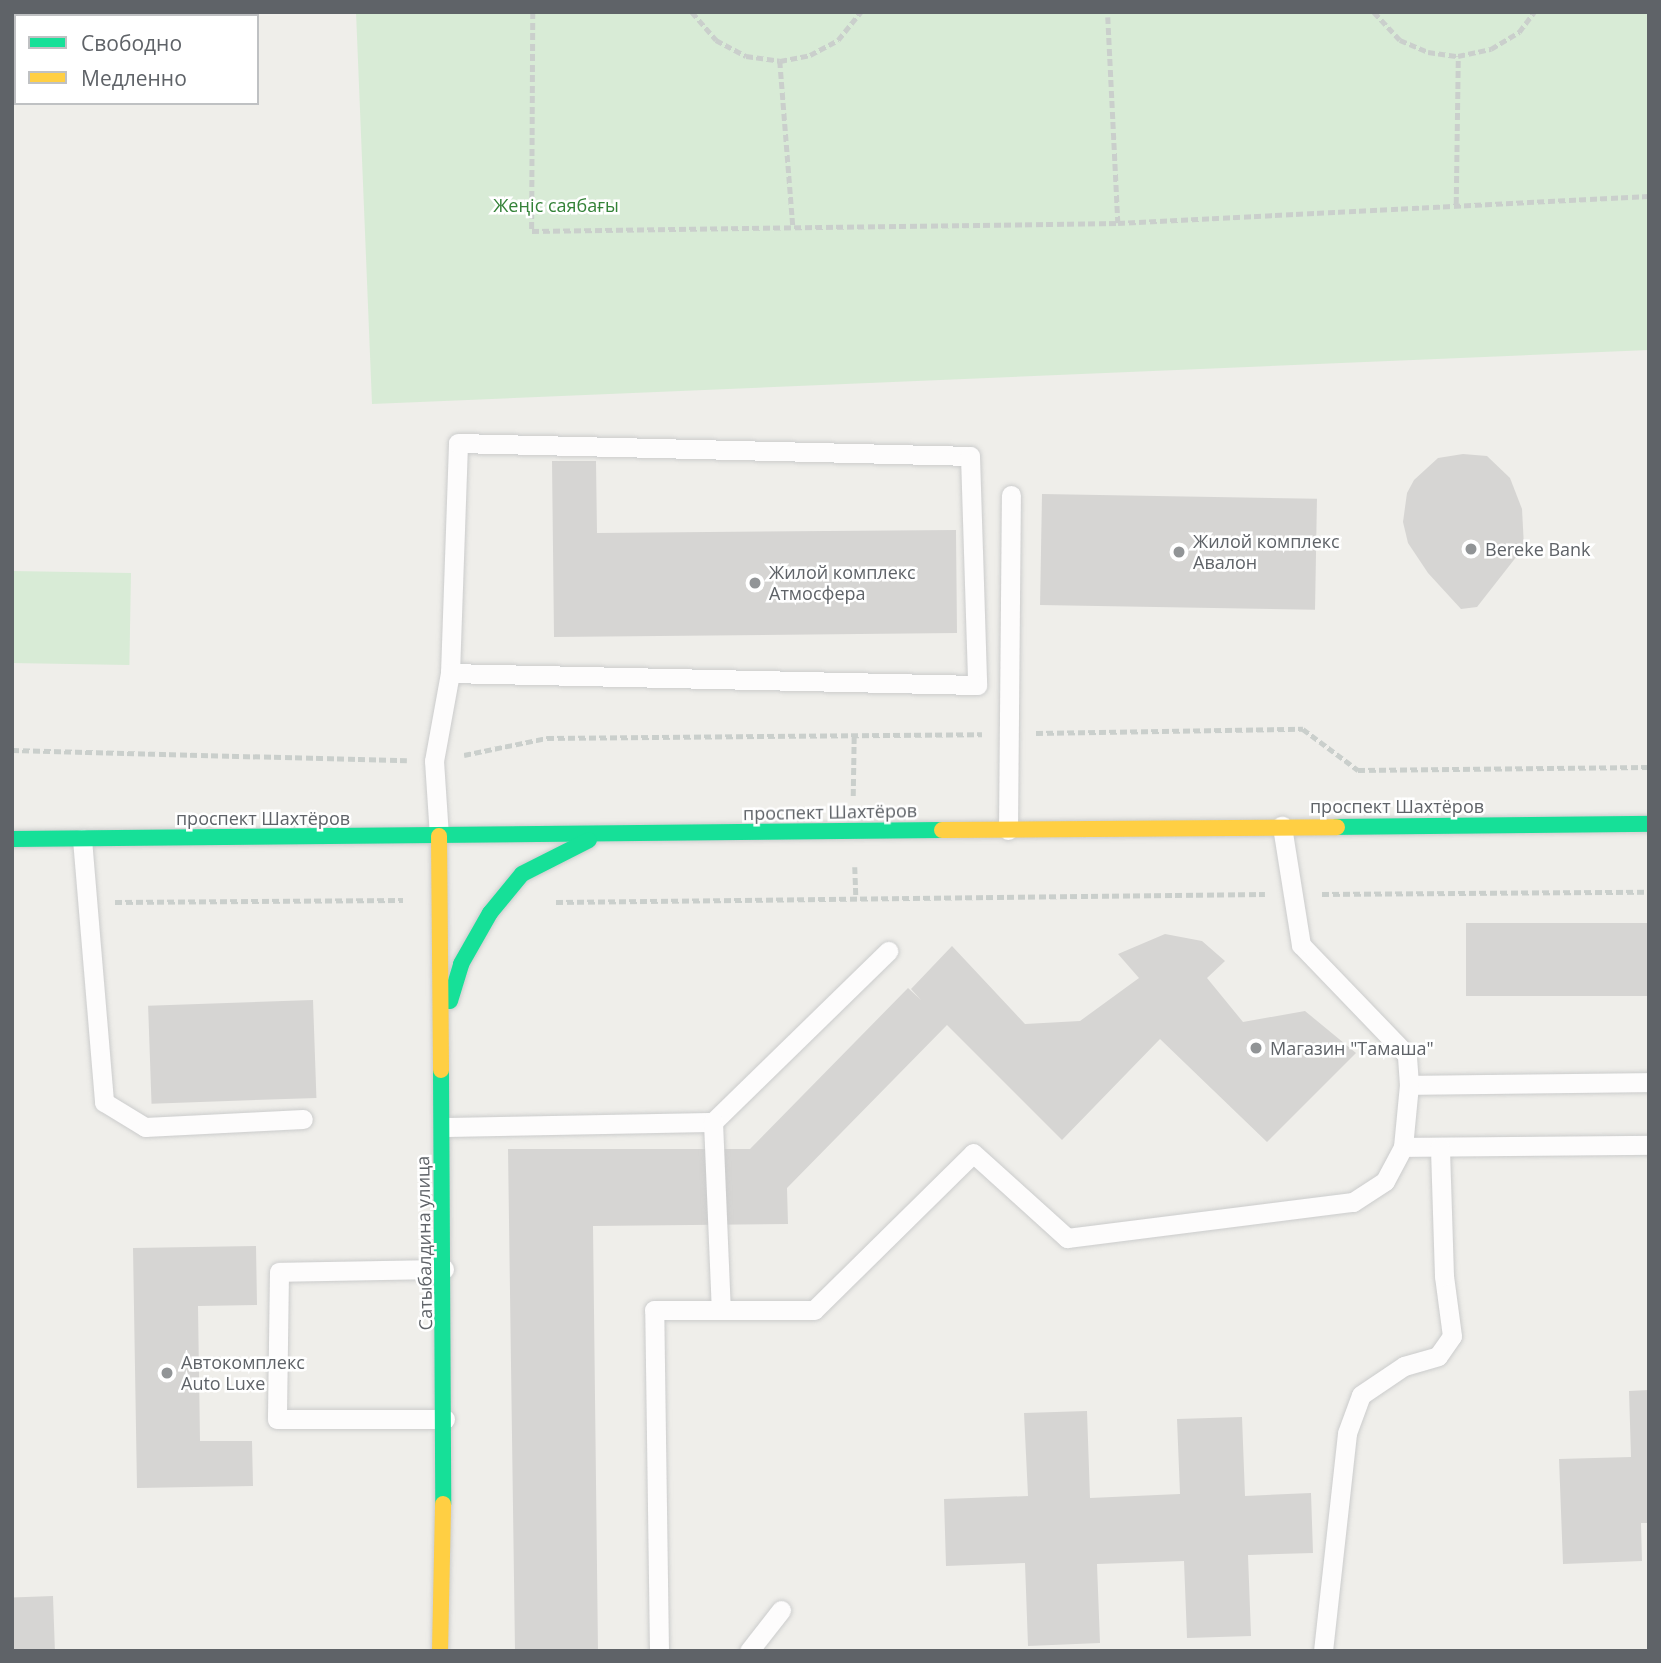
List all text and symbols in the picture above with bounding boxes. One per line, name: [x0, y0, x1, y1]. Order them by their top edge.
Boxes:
legend: [14, 14, 259, 105]
text: Свободно: [81, 29, 182, 57]
text: Медленно: [81, 64, 187, 92]
park label: Жеңіс саябағы: [493, 194, 619, 216]
place label: Жилой комплекс Авалон: [1193, 531, 1340, 574]
place label: Bereke Bank: [1485, 538, 1591, 560]
marker: Bereke Bank: [1463, 541, 1479, 557]
marker: Жилой комплекс Авалон: [1171, 544, 1187, 560]
place label: Жилой комплекс Атмосфера: [769, 562, 916, 604]
marker: Жилой комплекс Атмосфера: [747, 575, 763, 591]
street label: проспект Шахтёров: [1310, 795, 1484, 817]
street label: проспект Шахтёров: [743, 800, 917, 824]
street label: проспект Шахтёров: [176, 807, 350, 829]
place label: Магазин "Тамаша": [1270, 1037, 1434, 1059]
marker: Магазин "Тамаша": [1248, 1040, 1264, 1056]
street label: Сатыбалдина улица: [412, 1156, 436, 1330]
place label: Автокомплекс Auto Luxe: [181, 1352, 305, 1394]
marker: Автокомплекс Auto Luxe: [159, 1365, 175, 1381]

